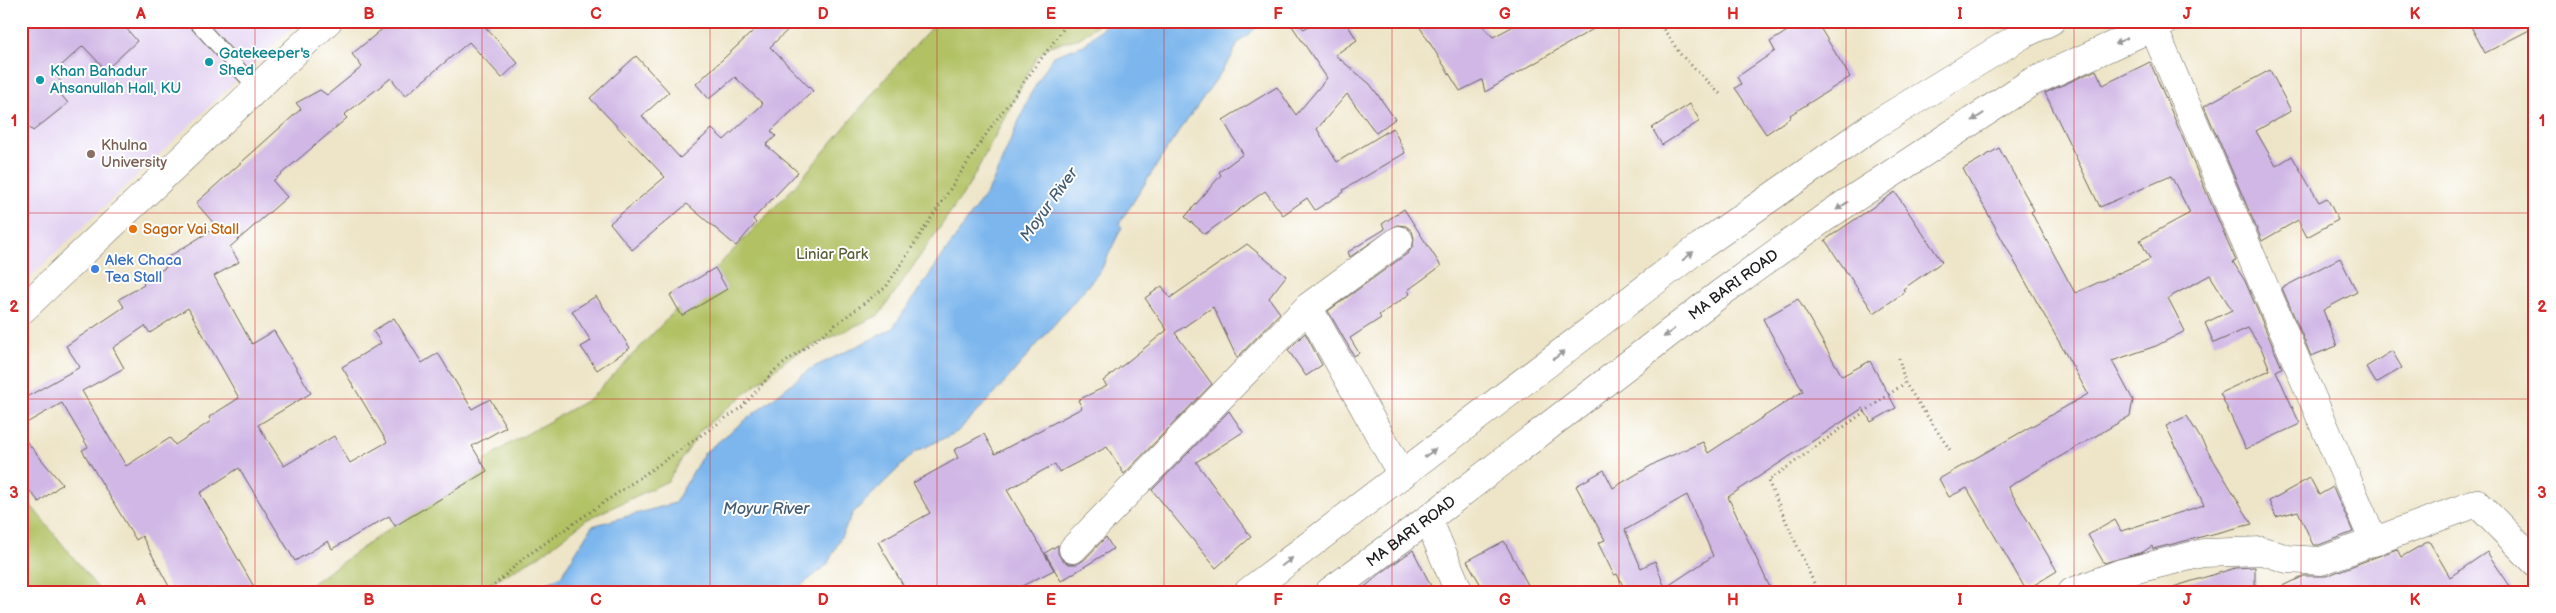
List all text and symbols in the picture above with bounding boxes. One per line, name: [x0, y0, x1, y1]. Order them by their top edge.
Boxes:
text: A: [135, 5, 146, 24]
text: B: [363, 5, 375, 24]
text: C: [590, 5, 602, 24]
text: D: [817, 5, 829, 24]
text: E: [1046, 5, 1056, 24]
text: F: [1273, 5, 1283, 24]
text: G: [1499, 5, 1511, 24]
text: H: [1727, 5, 1739, 24]
text: I: [1957, 5, 1963, 24]
text: J: [2183, 5, 2192, 24]
text: K: [2410, 5, 2421, 24]
one-way arrow: [2114, 37, 2129, 46]
place label: Gatekeeper's Shed: [219, 44, 310, 80]
marker: Gatekeeper's Shed: [203, 56, 215, 68]
place label: Khan Bahadur Ahsanullah Hall, KU: [50, 62, 181, 98]
marker: Khan Bahadur Ahsanullah Hall, KU: [34, 74, 46, 86]
text: 1: [11, 112, 17, 131]
one-way arrow: [1971, 112, 1985, 122]
text: 1: [2539, 112, 2545, 131]
place label: Khulna University: [101, 136, 167, 172]
marker: Khulna University: [85, 148, 97, 160]
water label: Moyur River: [1016, 163, 1083, 245]
one-way arrow: [1836, 202, 1849, 211]
place label: Sagor Vai Stall: [143, 220, 239, 239]
marker: Sagor Vai Stall: [127, 223, 139, 235]
park label: Liniar Park: [796, 245, 869, 264]
street label: MA BARI ROAD: [1685, 246, 1782, 324]
one-way arrow: [1681, 250, 1694, 261]
place label: Alek Chaca Tea Stall: [105, 251, 182, 287]
marker: Alek Chaca Tea Stall: [89, 263, 101, 275]
text: 2: [9, 298, 19, 317]
text: 2: [2537, 298, 2547, 317]
one-way arrow: [1662, 328, 1676, 338]
one-way arrow: [1552, 349, 1565, 360]
one-way arrow: [1423, 448, 1436, 459]
text: 3: [9, 484, 19, 503]
text: 3: [2537, 484, 2547, 503]
street label: MA BARI ROAD: [1363, 492, 1460, 571]
water label: Moyur River: [723, 500, 810, 519]
one-way arrow: [1280, 557, 1293, 568]
text: A: [135, 591, 146, 610]
text: B: [363, 591, 375, 610]
text: C: [590, 591, 602, 610]
text: D: [817, 591, 829, 610]
text: E: [1046, 591, 1056, 610]
text: F: [1273, 591, 1283, 610]
text: G: [1499, 591, 1511, 610]
text: H: [1727, 591, 1739, 610]
text: I: [1957, 591, 1963, 610]
text: J: [2183, 591, 2192, 610]
text: K: [2410, 591, 2421, 610]

